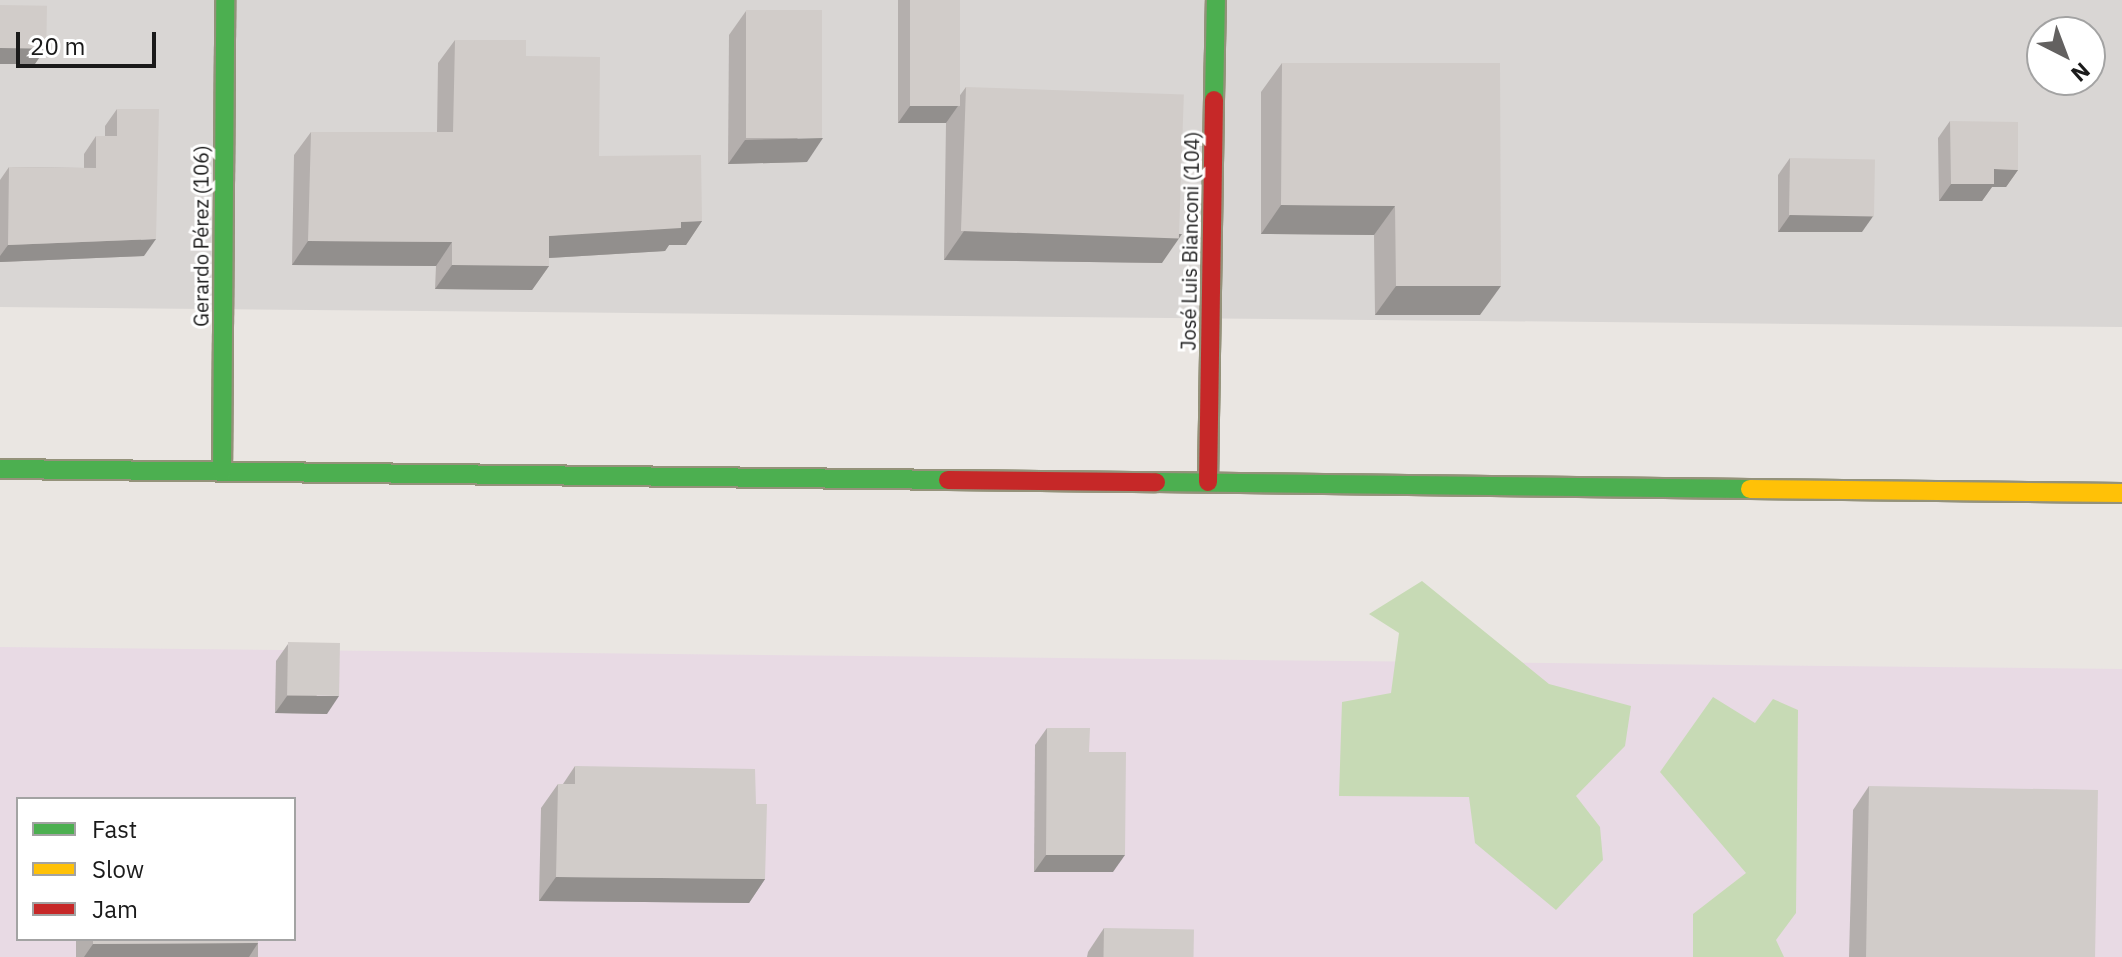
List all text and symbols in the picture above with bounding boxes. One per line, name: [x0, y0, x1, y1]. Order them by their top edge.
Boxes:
scale bar: [20, 16, 160, 66]
north arrow: [2026, 16, 2106, 96]
text: 20 m: [30, 30, 85, 62]
text: N: [2065, 57, 2097, 89]
street label: José Luis Bianconi (104): [1176, 131, 1204, 351]
street label: Gerardo Pérez (106): [189, 145, 213, 327]
legend: [16, 797, 296, 941]
text: Fast: [92, 813, 137, 845]
text: Slow: [92, 853, 144, 885]
text: Jam: [92, 893, 138, 925]

